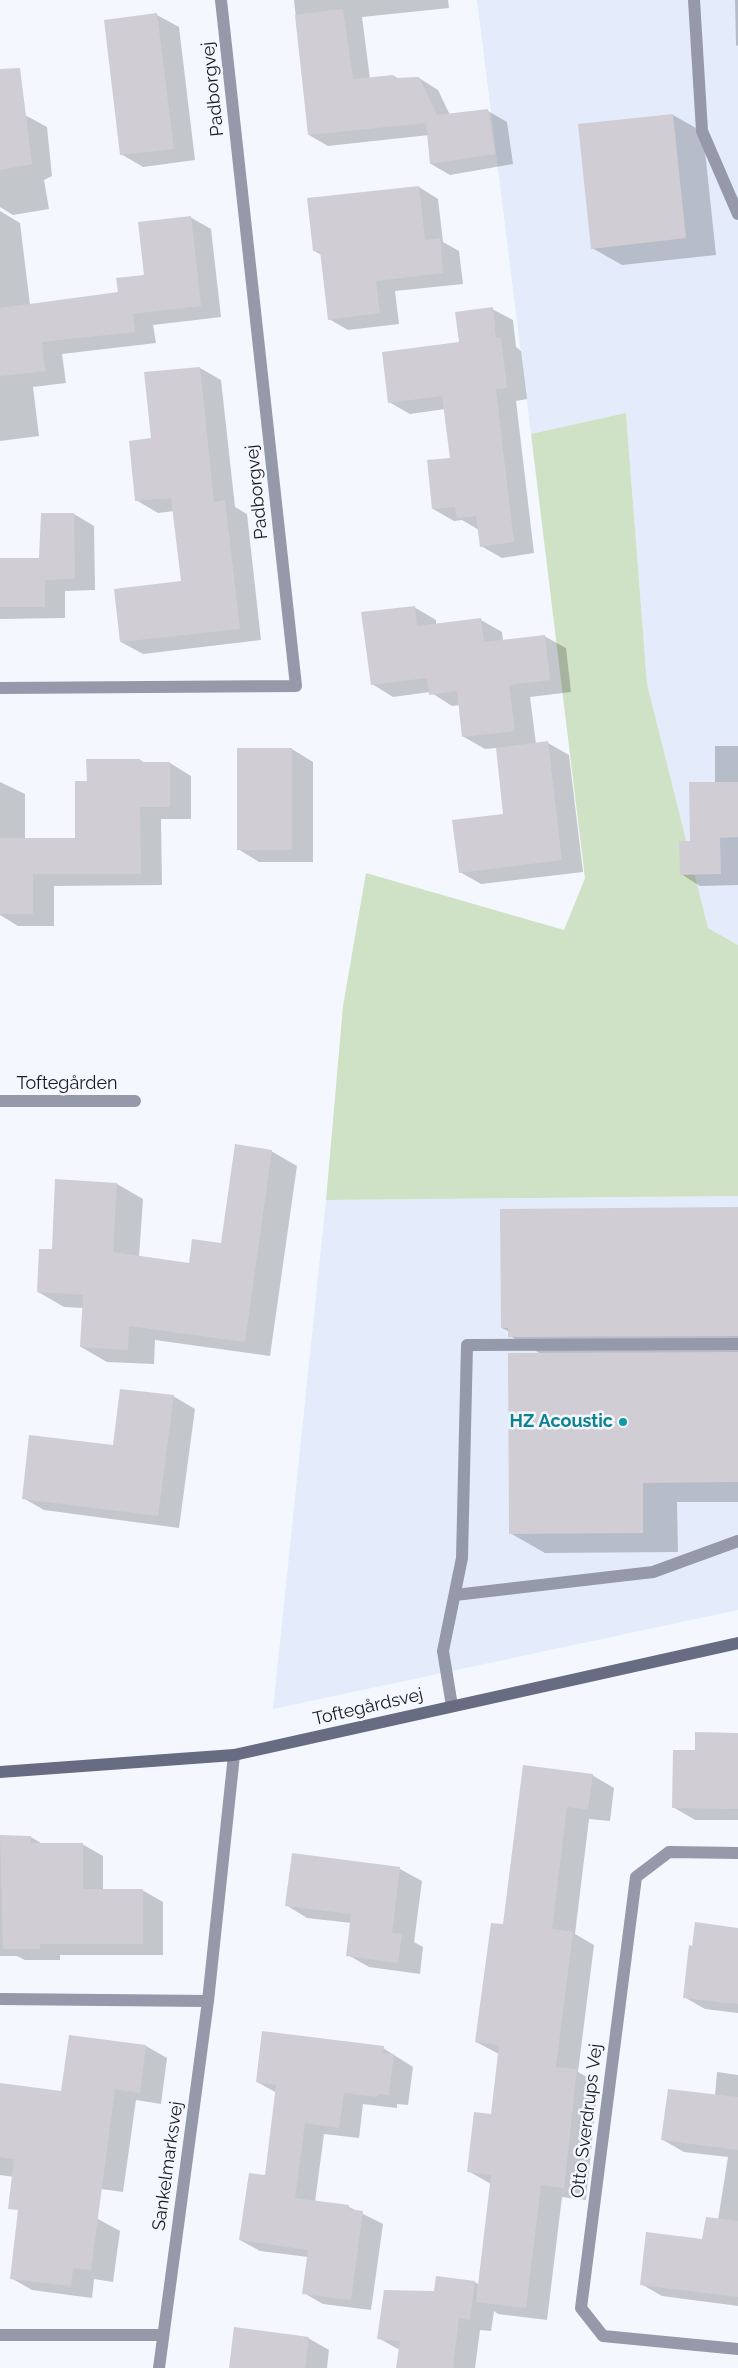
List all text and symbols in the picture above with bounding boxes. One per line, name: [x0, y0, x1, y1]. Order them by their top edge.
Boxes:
street label: Padborgvej: [197, 41, 229, 137]
street label: Padborgvej: [241, 444, 273, 540]
street label: Toftegården: [16, 1073, 118, 1095]
place label: HZ Acoustic: [510, 1411, 613, 1433]
marker: HZ Acoustic: [617, 1416, 629, 1428]
street label: Toftegårdsvej: [311, 1684, 425, 1730]
street label: Otto Sverdrups Vej: [567, 2043, 607, 2199]
street label: Sankelmarksvej: [148, 2100, 188, 2232]

